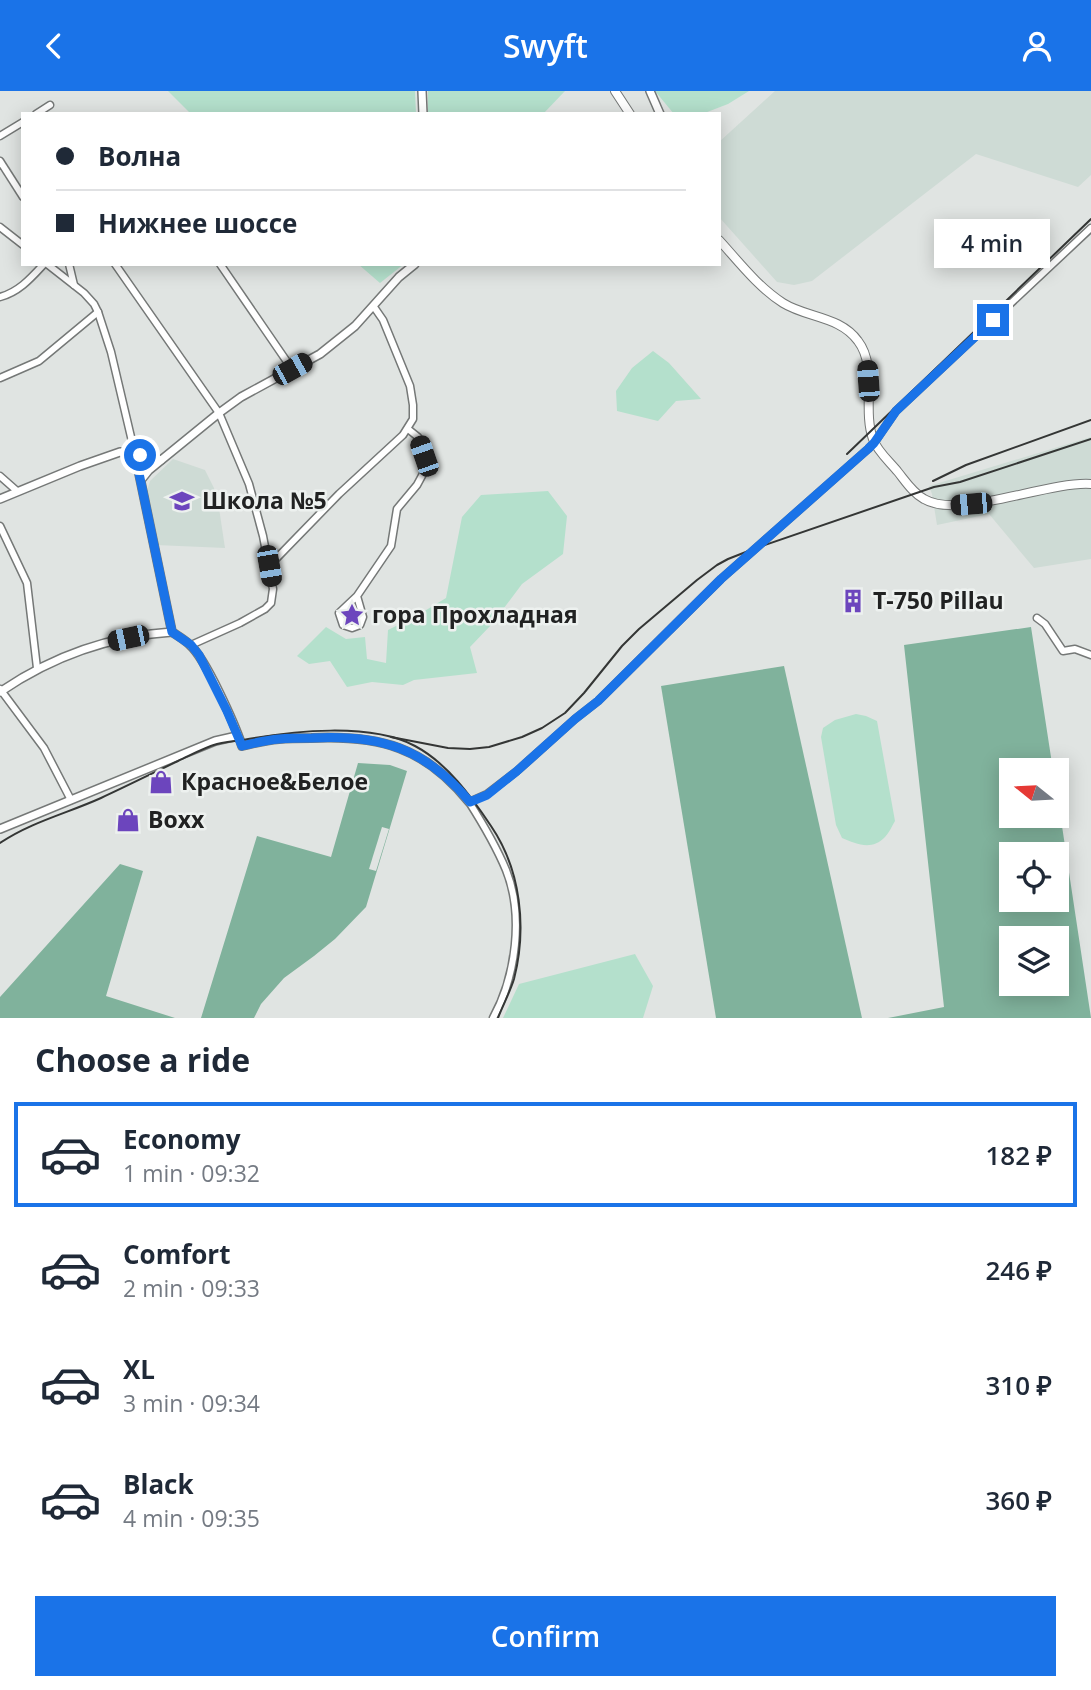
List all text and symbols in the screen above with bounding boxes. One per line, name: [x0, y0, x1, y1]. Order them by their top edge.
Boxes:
text: Swyft: [503, 24, 588, 67]
icon: back: [35, 27, 73, 65]
icon: person: [1018, 27, 1056, 65]
text: Волна: [98, 138, 181, 174]
text: Нижнее шоссе: [98, 205, 297, 241]
callout: 4 min: [935, 219, 1051, 267]
text: 4 min: [961, 227, 1023, 259]
route end: [977, 304, 1009, 336]
car: [269, 350, 316, 388]
car: [857, 359, 880, 403]
car: [408, 433, 441, 479]
route start: [124, 439, 156, 471]
place label: Школа №5: [202, 484, 327, 516]
school or university icon: Школа №5: [168, 487, 196, 515]
car: [950, 492, 993, 516]
car: [256, 543, 283, 589]
place label: T-750 Pillau: [873, 584, 1004, 616]
building icon: T-750 Pillau: [839, 587, 867, 615]
place label: гора Прохладная: [372, 598, 578, 630]
place icon: гора Прохладная: [338, 601, 366, 629]
car: [106, 623, 151, 653]
north arrow: [999, 758, 1069, 828]
map controls: [999, 758, 1069, 996]
place label: Красное&Белое: [181, 765, 368, 797]
shop icon: Красное&Белое: [147, 768, 175, 796]
place label: Boxx: [148, 803, 205, 835]
shop icon: Boxx: [114, 806, 142, 834]
button: locate: [999, 842, 1069, 912]
button: layers: [999, 926, 1069, 996]
text: Choose a ride: [35, 1038, 250, 1081]
text: Economy: [123, 1121, 241, 1157]
icon: car: [39, 1123, 102, 1186]
text: 182 ₽: [986, 1137, 1052, 1173]
text: 1 min · 09:32: [123, 1157, 260, 1189]
text: Comfort: [123, 1236, 230, 1272]
icon: car: [39, 1238, 102, 1301]
text: 246 ₽: [986, 1252, 1052, 1288]
text: 2 min · 09:33: [123, 1272, 260, 1304]
text: XL: [123, 1351, 155, 1387]
icon: car: [39, 1353, 102, 1416]
text: 310 ₽: [986, 1367, 1052, 1403]
text: 3 min · 09:34: [123, 1387, 260, 1419]
text: Black: [123, 1466, 194, 1502]
icon: car: [39, 1468, 102, 1531]
text: 360 ₽: [986, 1482, 1052, 1518]
text: 4 min · 09:35: [123, 1502, 260, 1534]
button: Confirm: [35, 1596, 1056, 1676]

